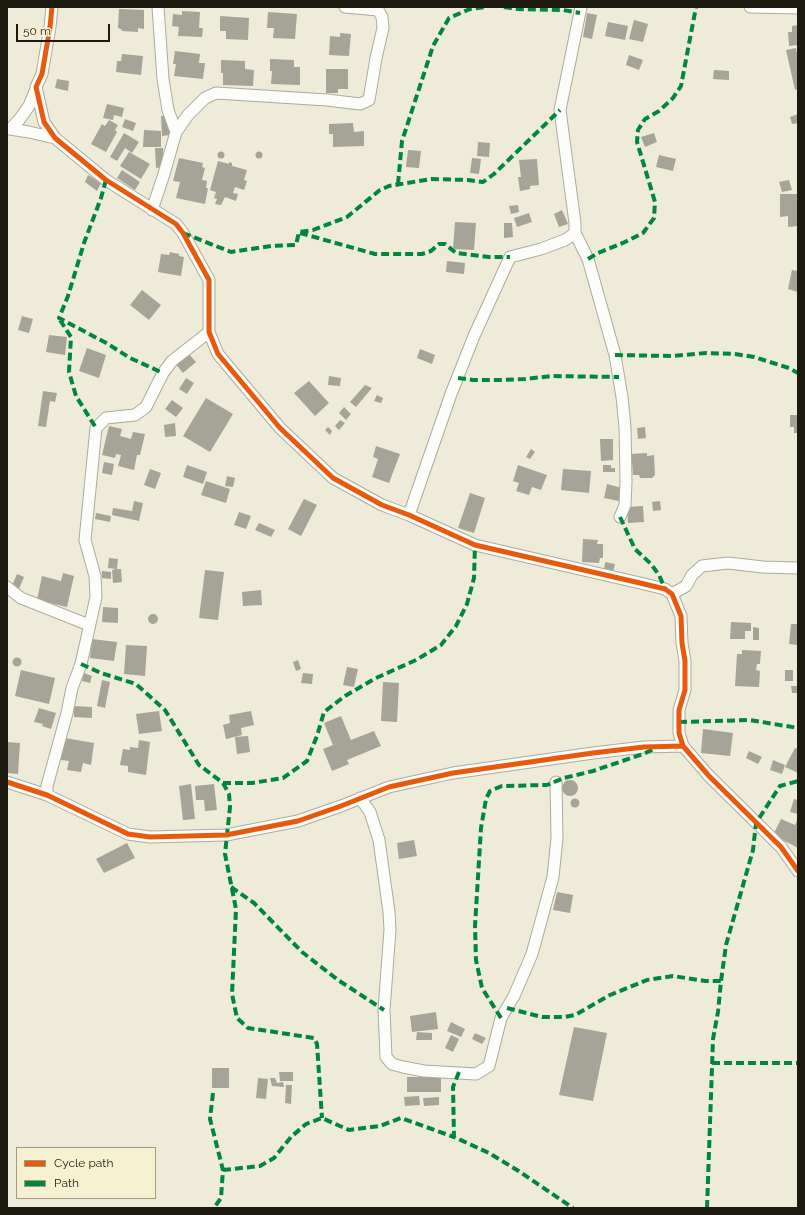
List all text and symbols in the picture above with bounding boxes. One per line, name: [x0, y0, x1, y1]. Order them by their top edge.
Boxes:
scale bar: [18, 16, 112, 42]
text: 50 m: [23, 24, 51, 38]
legend: [16, 1147, 156, 1199]
text: Cycle path: [54, 1156, 113, 1170]
text: Path: [54, 1176, 79, 1190]

